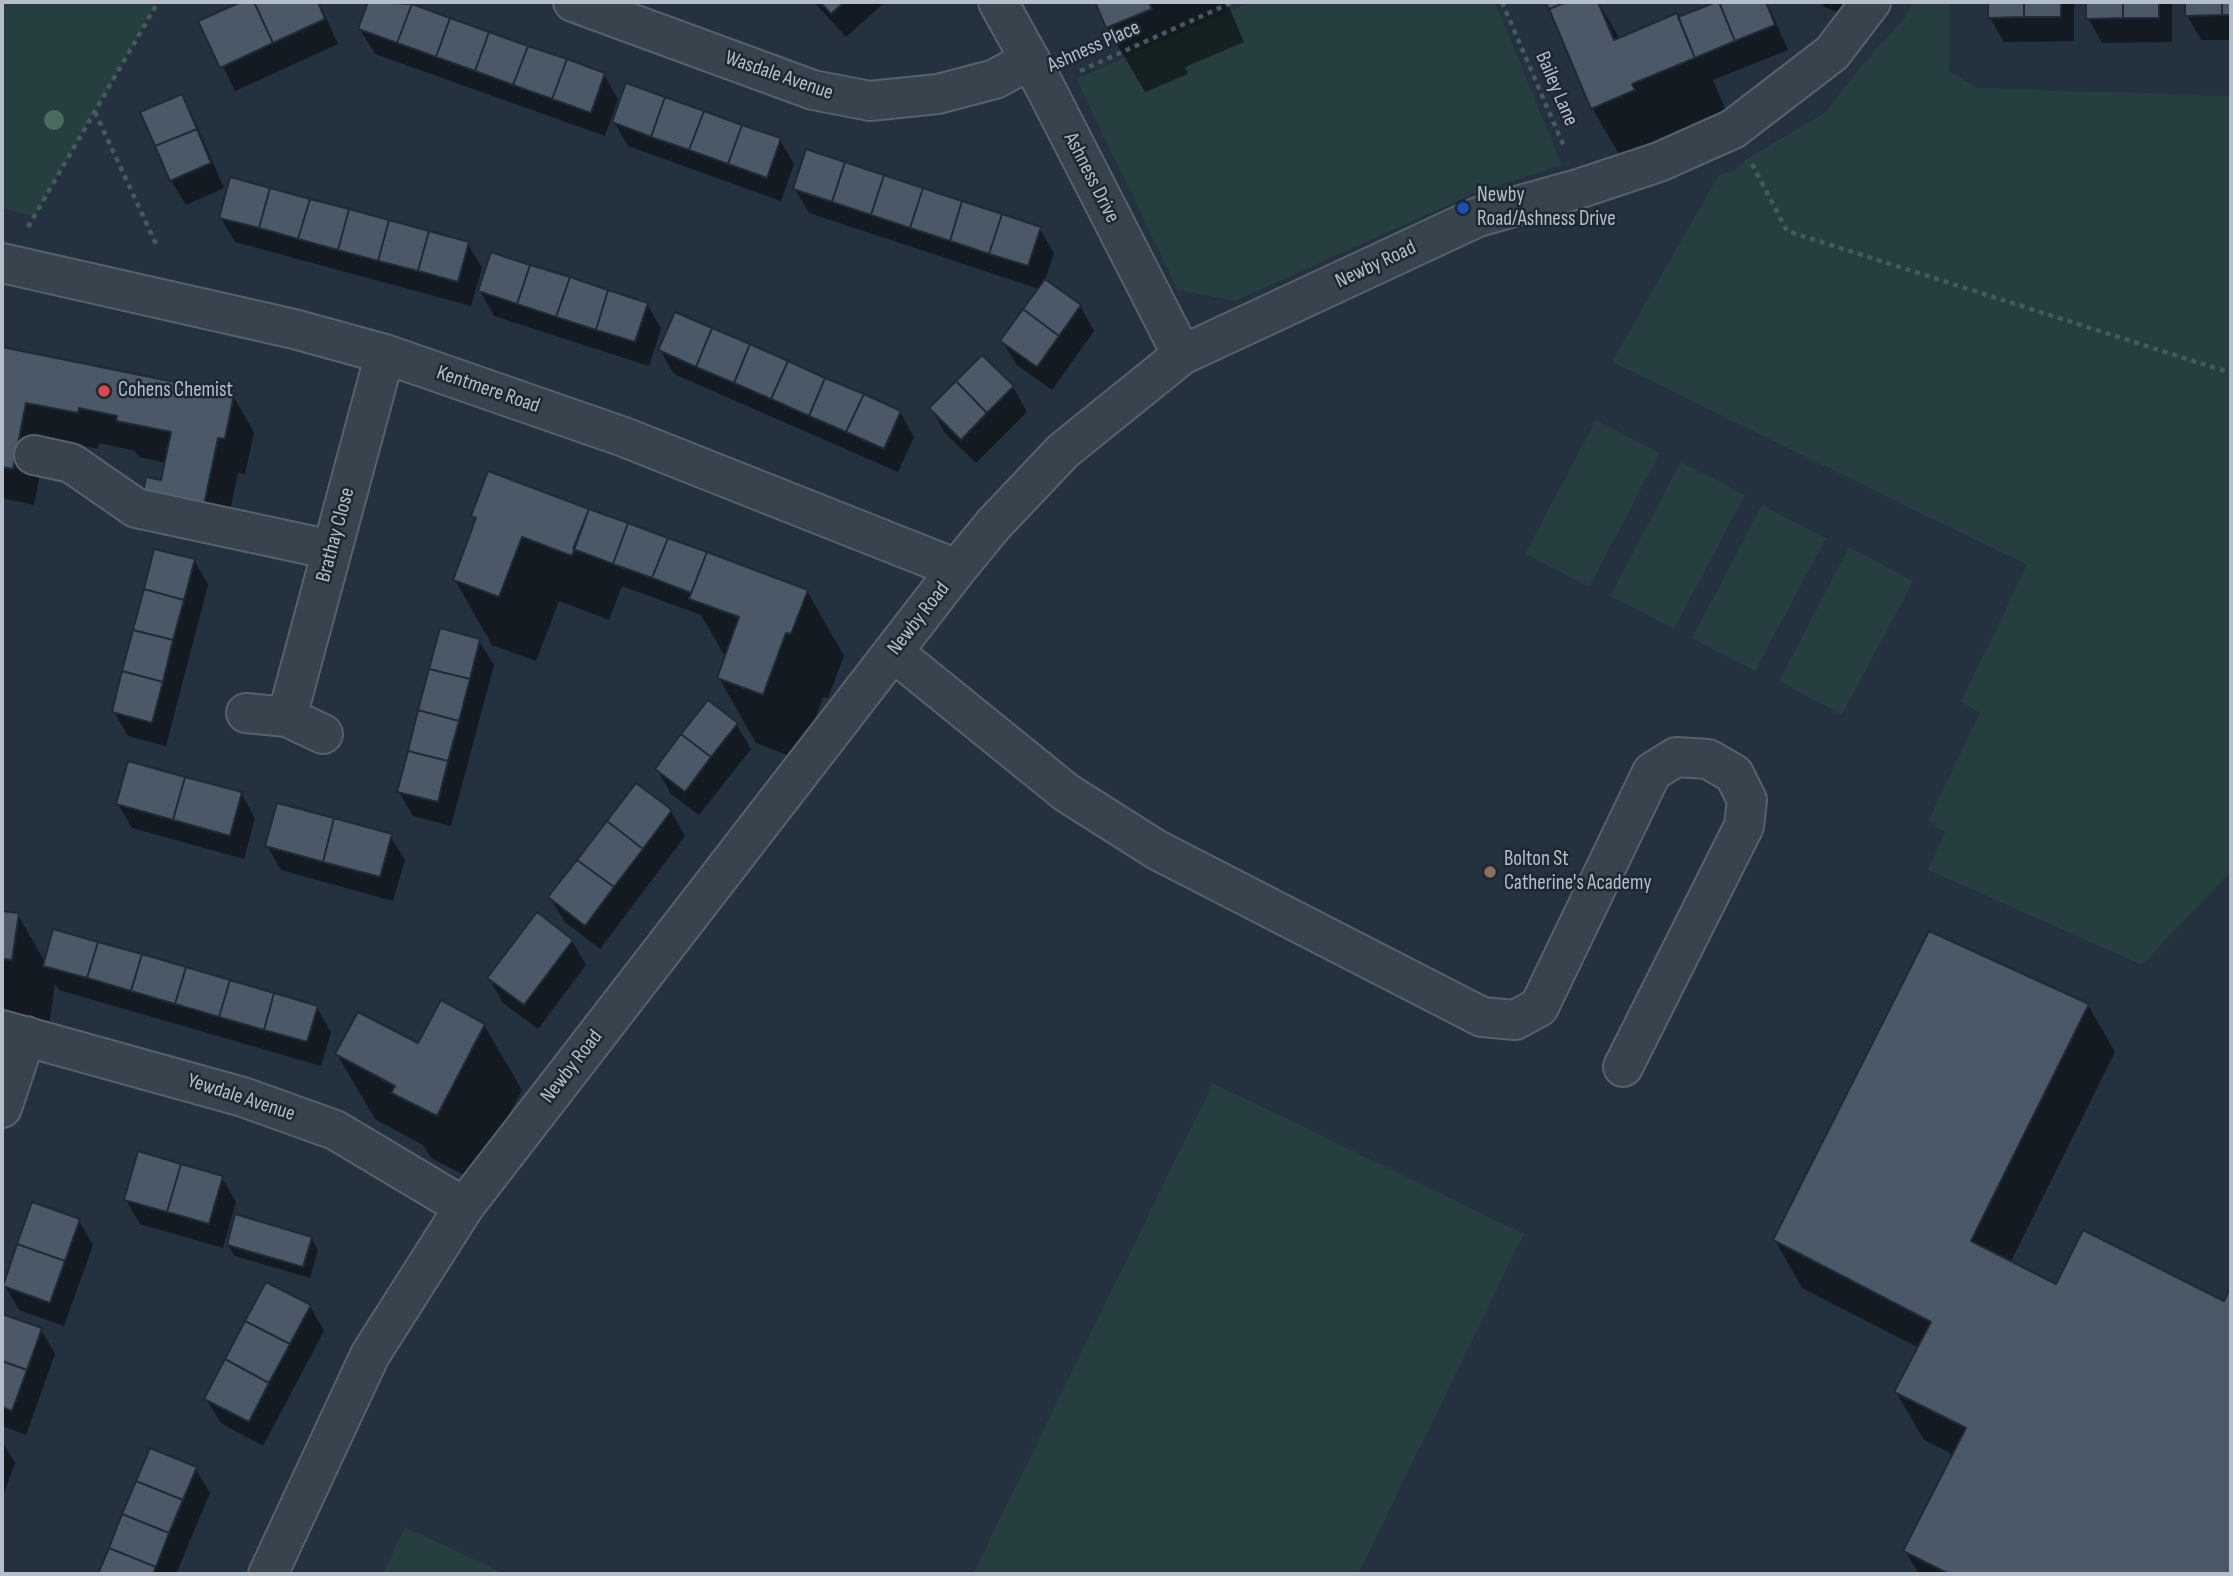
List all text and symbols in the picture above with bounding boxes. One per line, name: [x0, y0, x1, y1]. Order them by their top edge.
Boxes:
street label: Ashness Place: [1044, 15, 1144, 79]
street label: Wasdale Avenue: [722, 46, 836, 106]
street label: Bailey Lane: [1529, 48, 1583, 130]
street label: Ashness Drive: [1058, 129, 1124, 227]
place label: Newby Road/Ashness Drive: [1477, 183, 1616, 233]
marker: Newby Road/Ashness Drive: [1455, 200, 1471, 216]
street label: Newby Road: [1332, 235, 1420, 295]
street label: Kentmere Road: [433, 361, 543, 419]
place label: Cohens Chemist: [118, 378, 233, 404]
marker: Cohens Chemist: [96, 383, 112, 399]
street label: Brathay Close: [311, 485, 361, 585]
street label: Newby Road: [883, 577, 955, 661]
place label: Bolton St Catherine's Academy: [1504, 847, 1652, 897]
marker: Bolton St Catherine's Academy: [1482, 864, 1498, 880]
street label: Newby Road: [536, 1025, 608, 1109]
street label: Yewdale Avenue: [184, 1069, 298, 1127]

